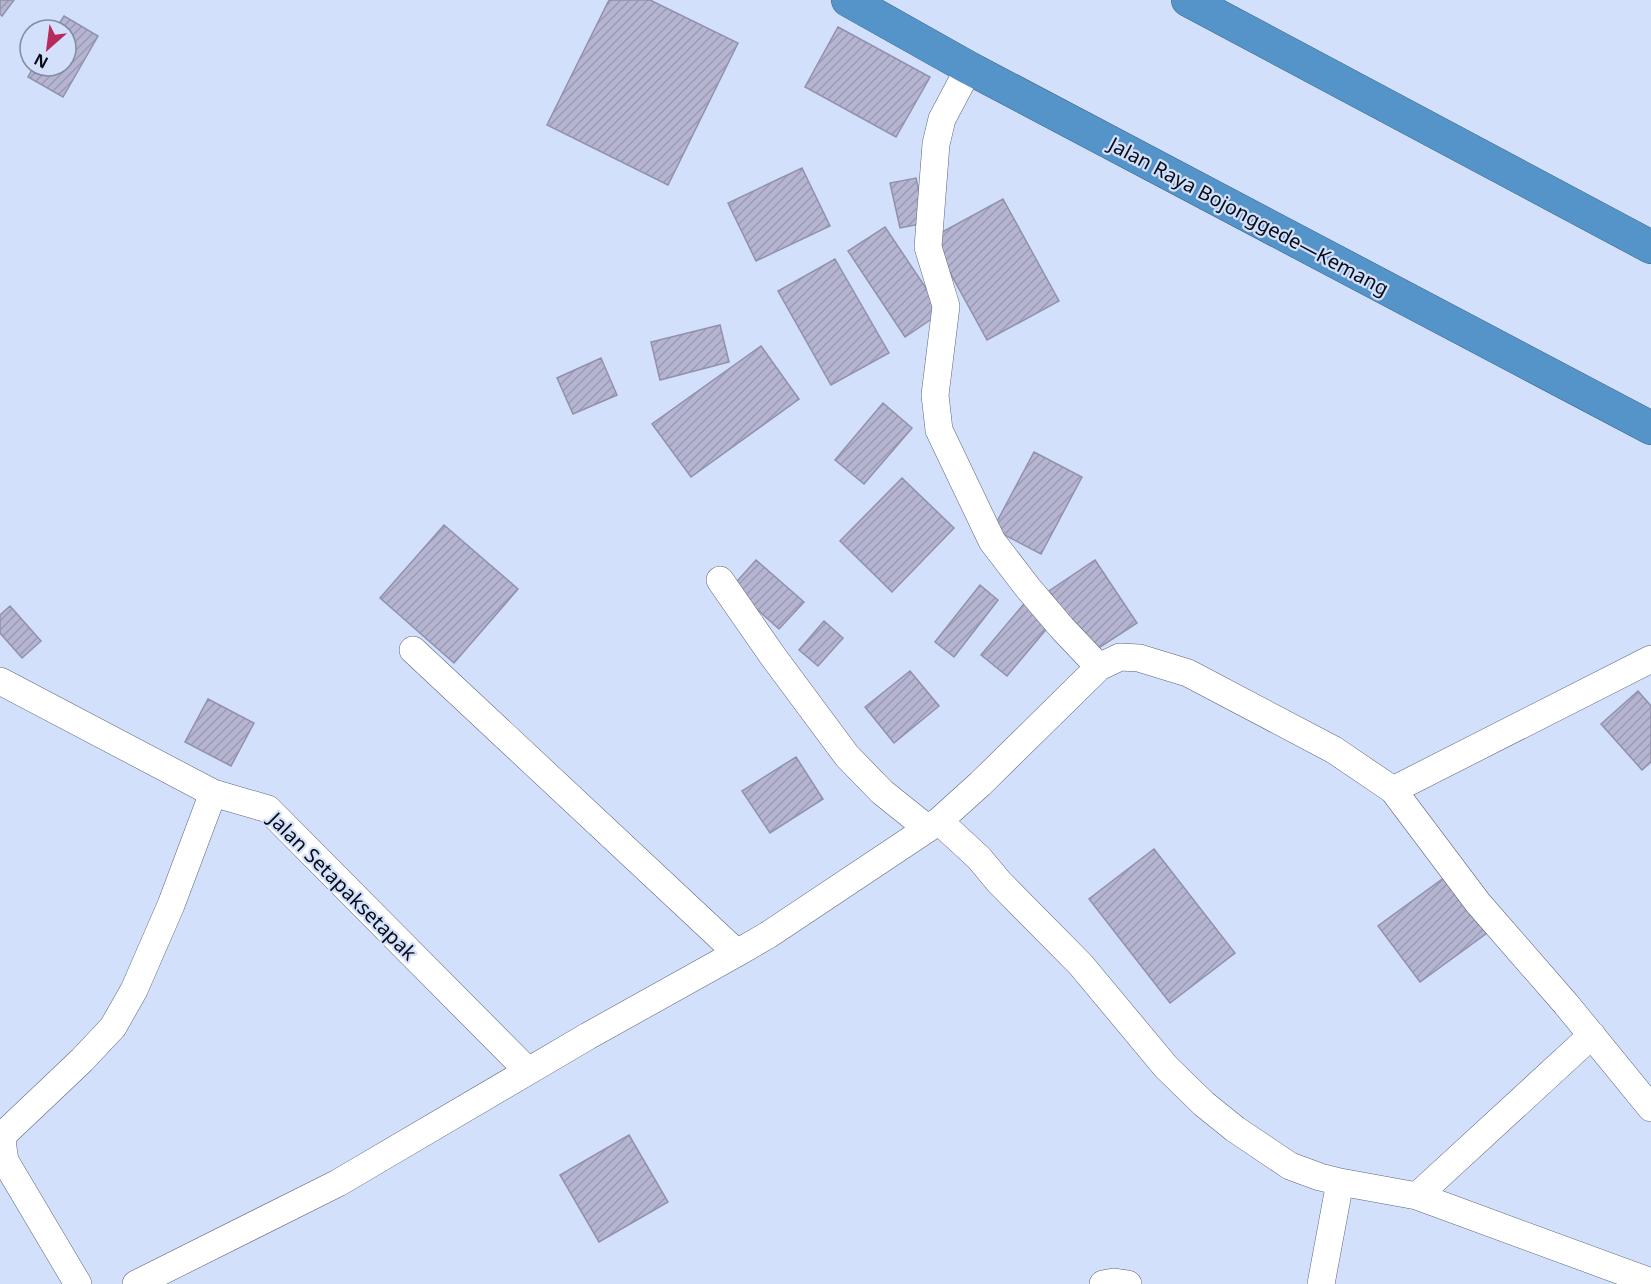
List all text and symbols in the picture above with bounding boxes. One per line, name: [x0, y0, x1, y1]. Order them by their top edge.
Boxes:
north arrow: [18, 18, 78, 78]
text: N: [30, 48, 52, 74]
street label: Jalan Raya Bojonggede—Kemang: [1103, 130, 1394, 301]
street label: Jalan Setapaksetapak: [262, 805, 423, 966]

